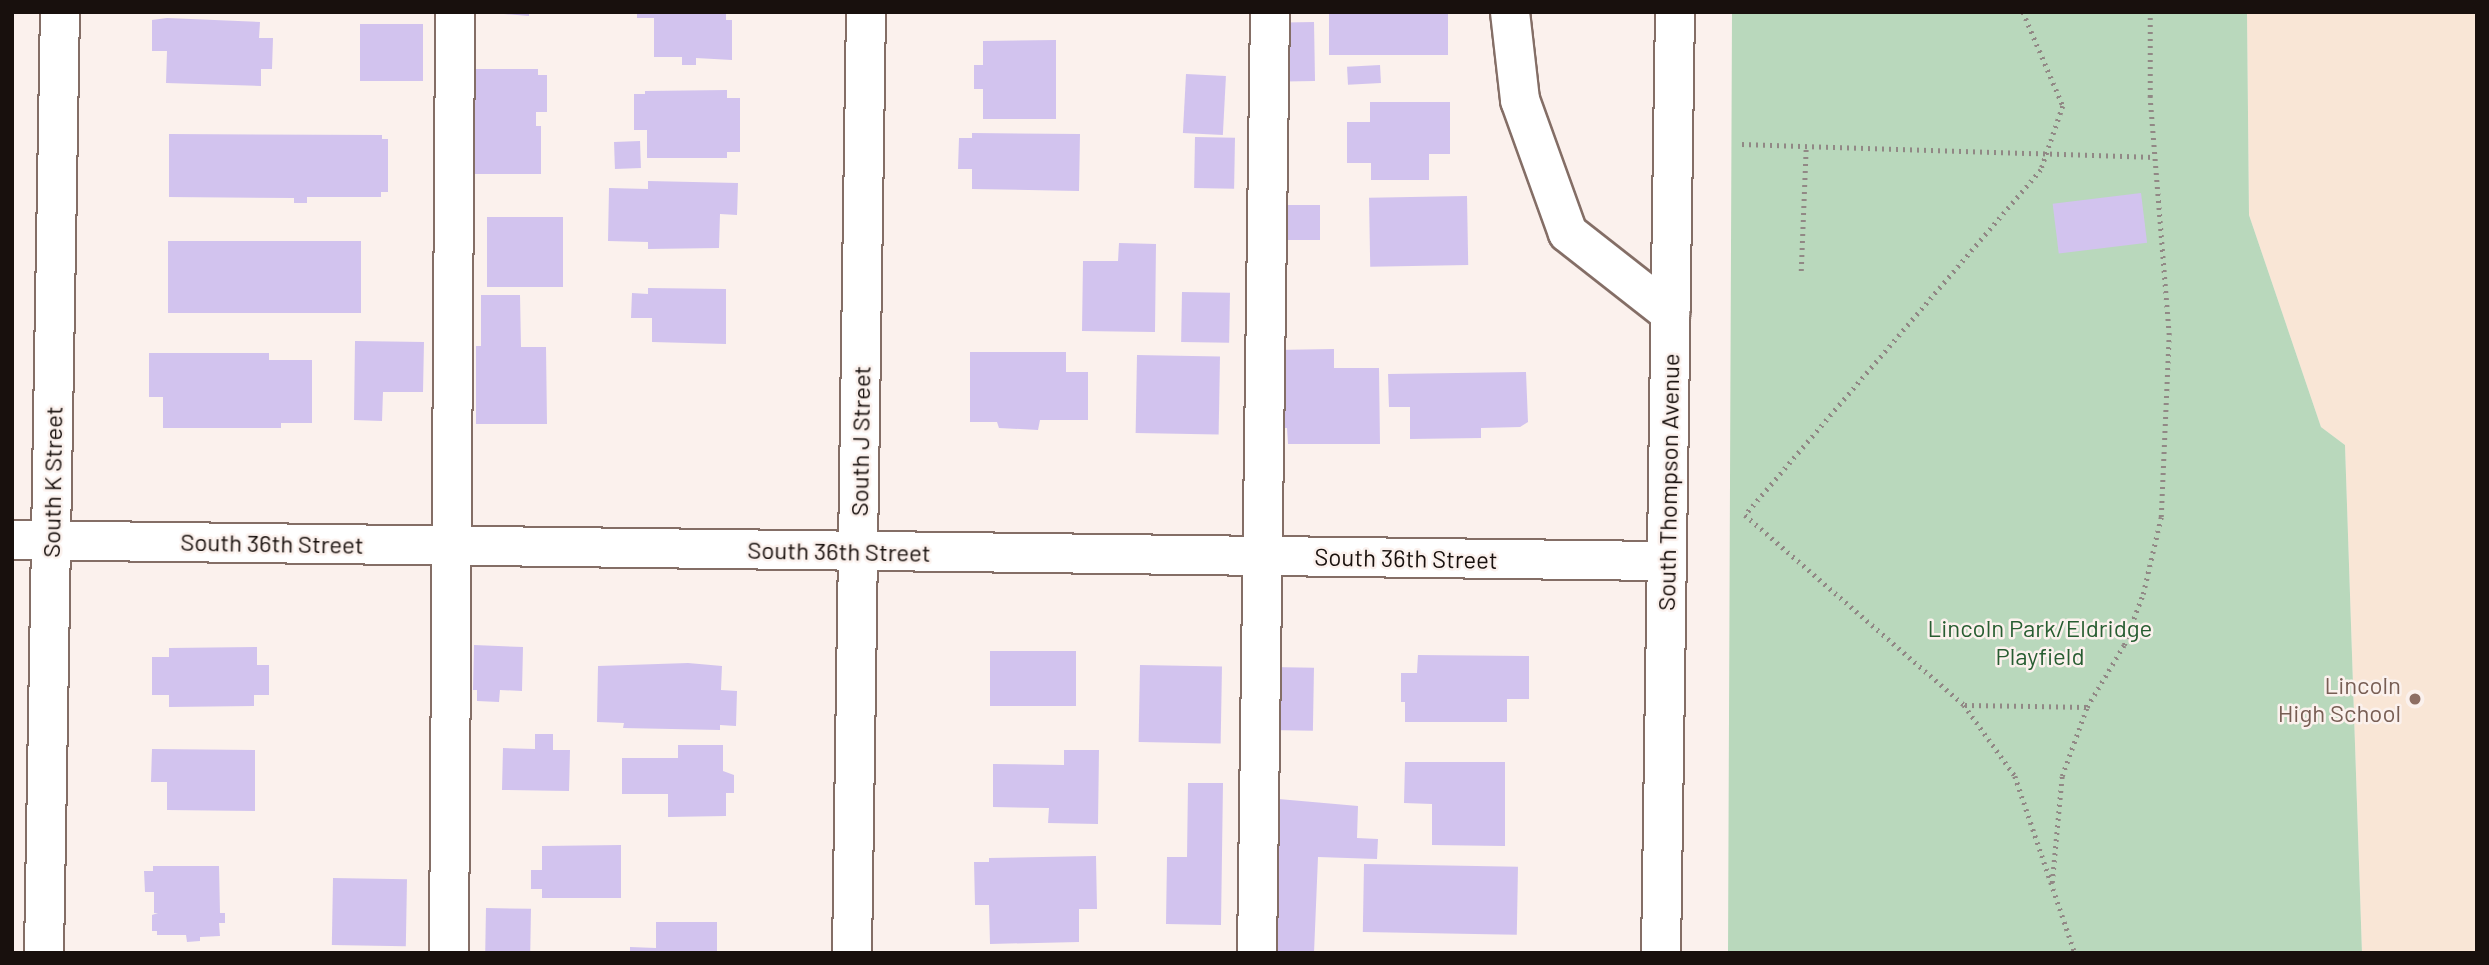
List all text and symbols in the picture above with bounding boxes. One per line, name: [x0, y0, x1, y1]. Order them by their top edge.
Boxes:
street label: South Thompson Avenue: [1651, 353, 1685, 611]
street label: South J Street: [844, 365, 876, 517]
street label: South K Street: [36, 406, 68, 558]
street label: South 36th Street: [180, 527, 364, 559]
street label: South 36th Street: [747, 535, 931, 567]
street label: South 36th Street: [1314, 542, 1498, 574]
park label: Lincoln Park/Eldridge Playfield: [1928, 614, 2152, 670]
place label: Lincoln High School: [2278, 671, 2401, 727]
marker: Lincoln High School: [2407, 691, 2423, 707]

